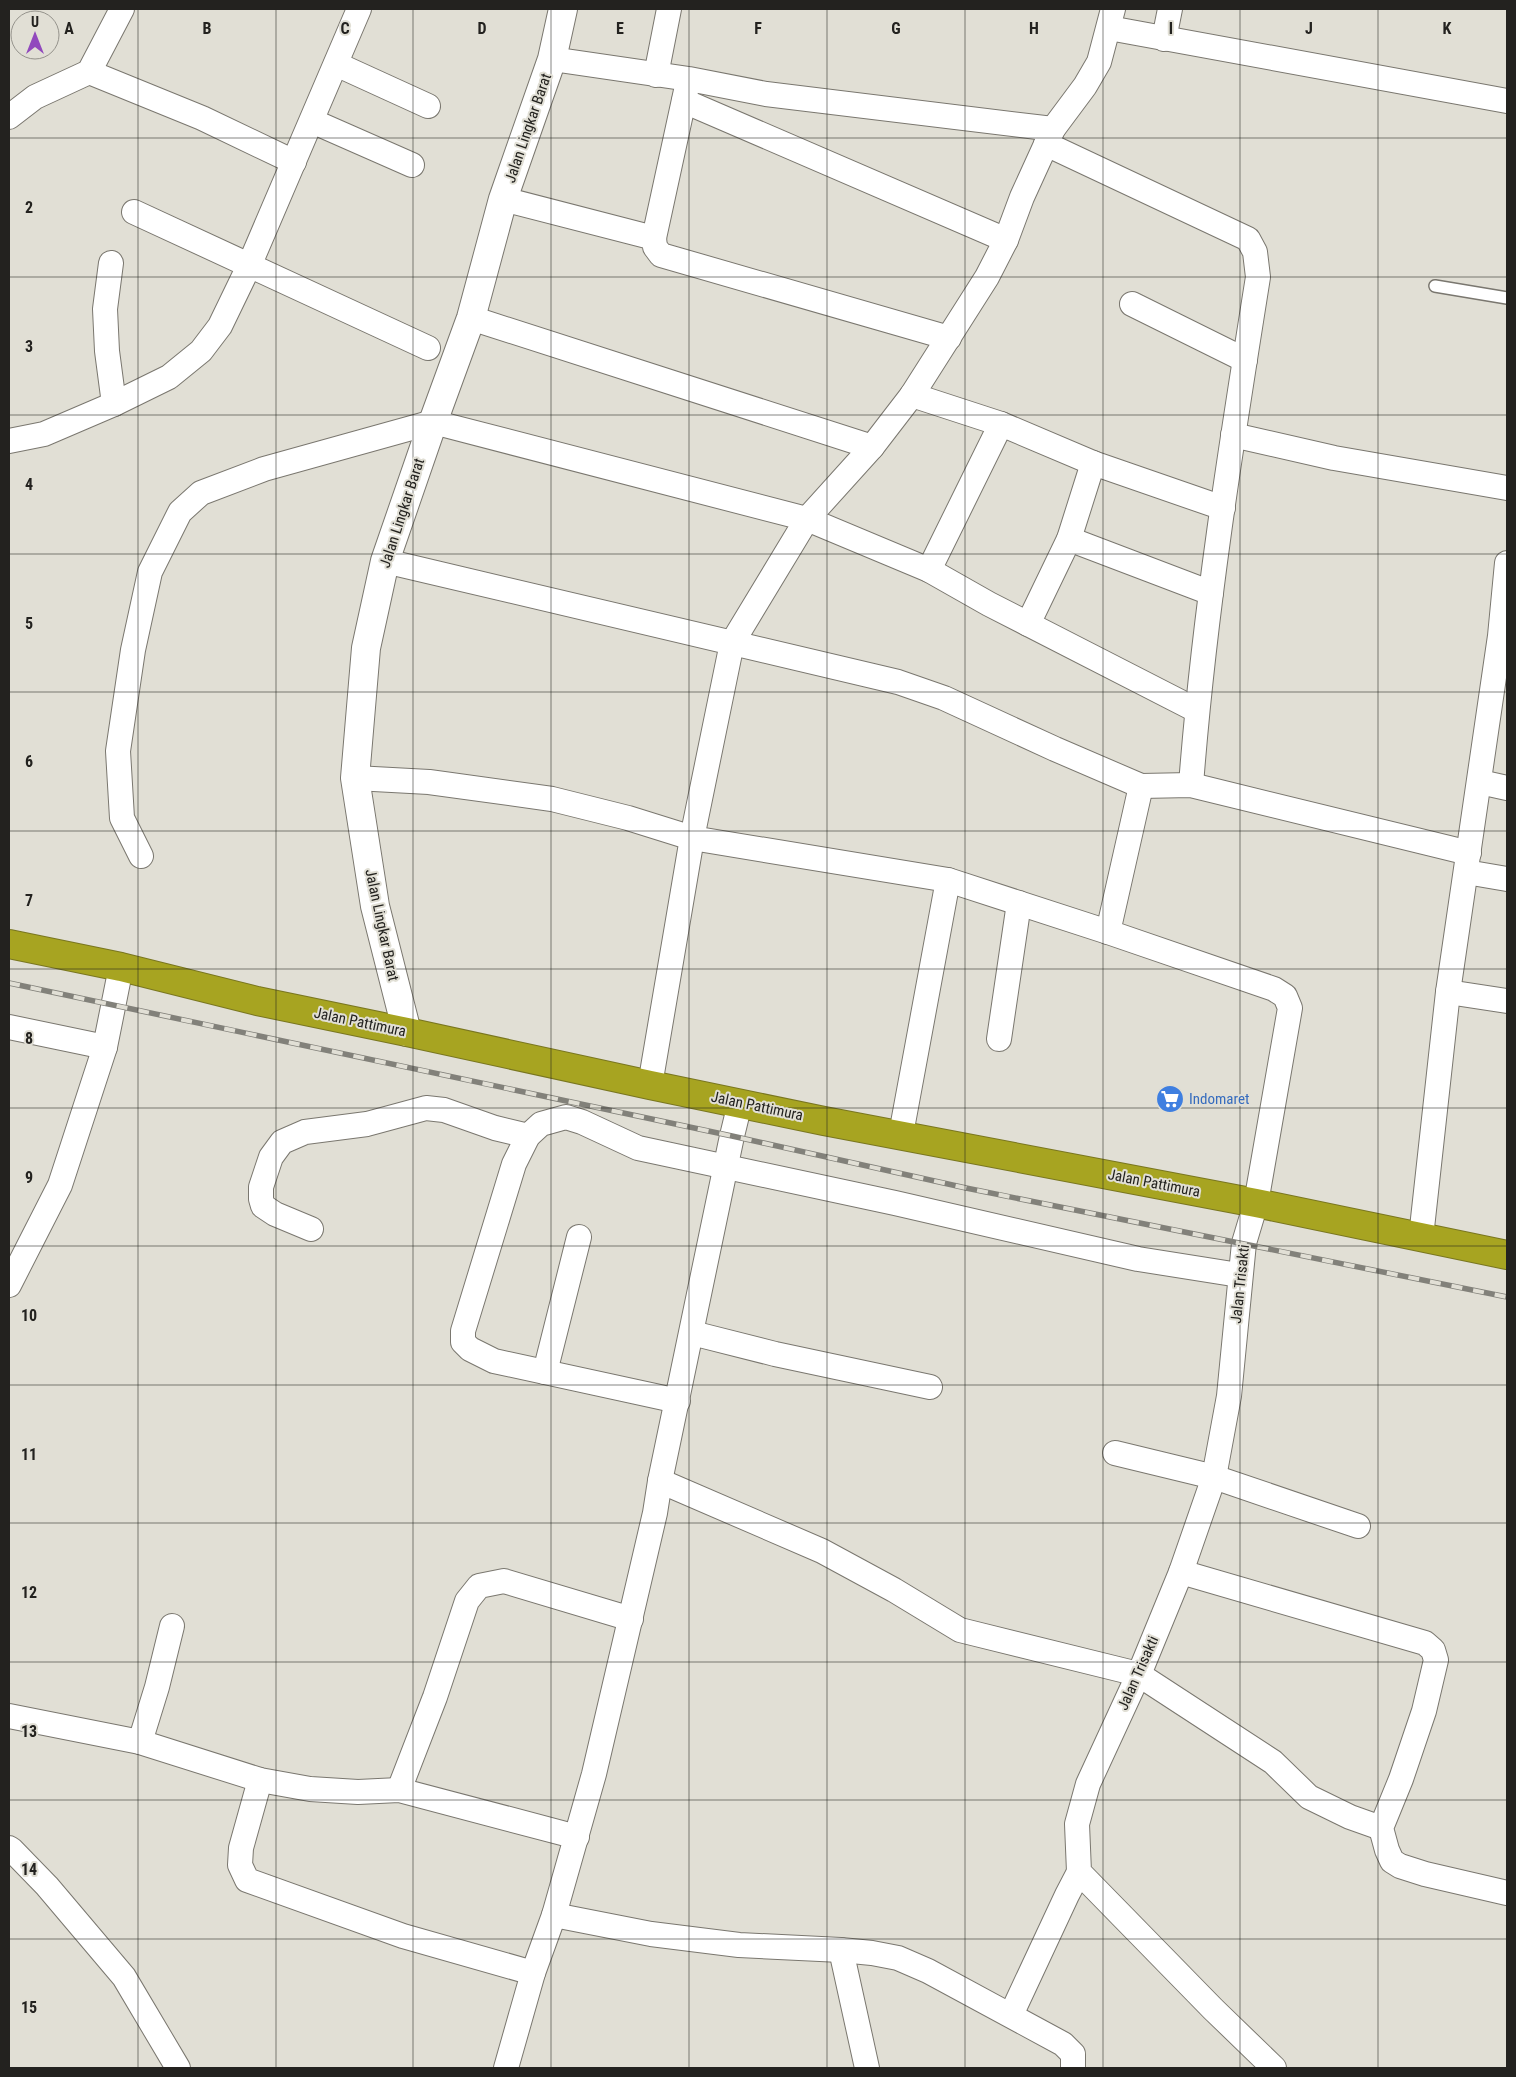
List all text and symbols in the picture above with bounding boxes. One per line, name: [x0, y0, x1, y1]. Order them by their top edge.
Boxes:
north arrow: [10, 10, 60, 60]
text: U: [31, 14, 39, 30]
text: A: [64, 19, 74, 38]
text: B: [203, 19, 212, 38]
text: C: [340, 19, 350, 38]
text: D: [477, 19, 487, 38]
text: E: [616, 19, 624, 38]
text: F: [754, 19, 762, 38]
text: G: [891, 19, 901, 38]
text: H: [1029, 19, 1039, 38]
text: I: [1169, 19, 1173, 38]
text: J: [1305, 19, 1313, 38]
text: K: [1443, 19, 1452, 38]
street label: Jalan Lingkar Barat: [501, 71, 555, 185]
text: 2: [25, 198, 33, 217]
text: 3: [25, 337, 33, 356]
street label: Jalan Lingkar Barat: [376, 456, 428, 570]
text: 4: [25, 475, 33, 494]
text: 5: [25, 614, 33, 633]
text: 6: [25, 752, 33, 771]
street label: Jalan Lingkar Barat: [361, 867, 403, 983]
text: 7: [25, 891, 33, 910]
street label: Jalan Pattimura: [312, 1003, 408, 1041]
text: 8: [25, 1029, 33, 1048]
supermarket icon: Indomaret: [1155, 1084, 1185, 1114]
street label: Jalan Pattimura: [709, 1087, 805, 1125]
place label: Indomaret: [1189, 1090, 1249, 1108]
street label: Jalan Pattimura: [1106, 1165, 1202, 1201]
text: 9: [25, 1168, 33, 1187]
street label: Jalan Trisakti: [1227, 1244, 1253, 1324]
text: 10: [21, 1306, 37, 1325]
text: 11: [21, 1445, 37, 1464]
text: 12: [21, 1583, 37, 1602]
street label: Jalan Trisakti: [1114, 1633, 1162, 1713]
text: 13: [21, 1722, 37, 1741]
text: 14: [21, 1860, 37, 1879]
text: 15: [21, 1998, 37, 2017]

